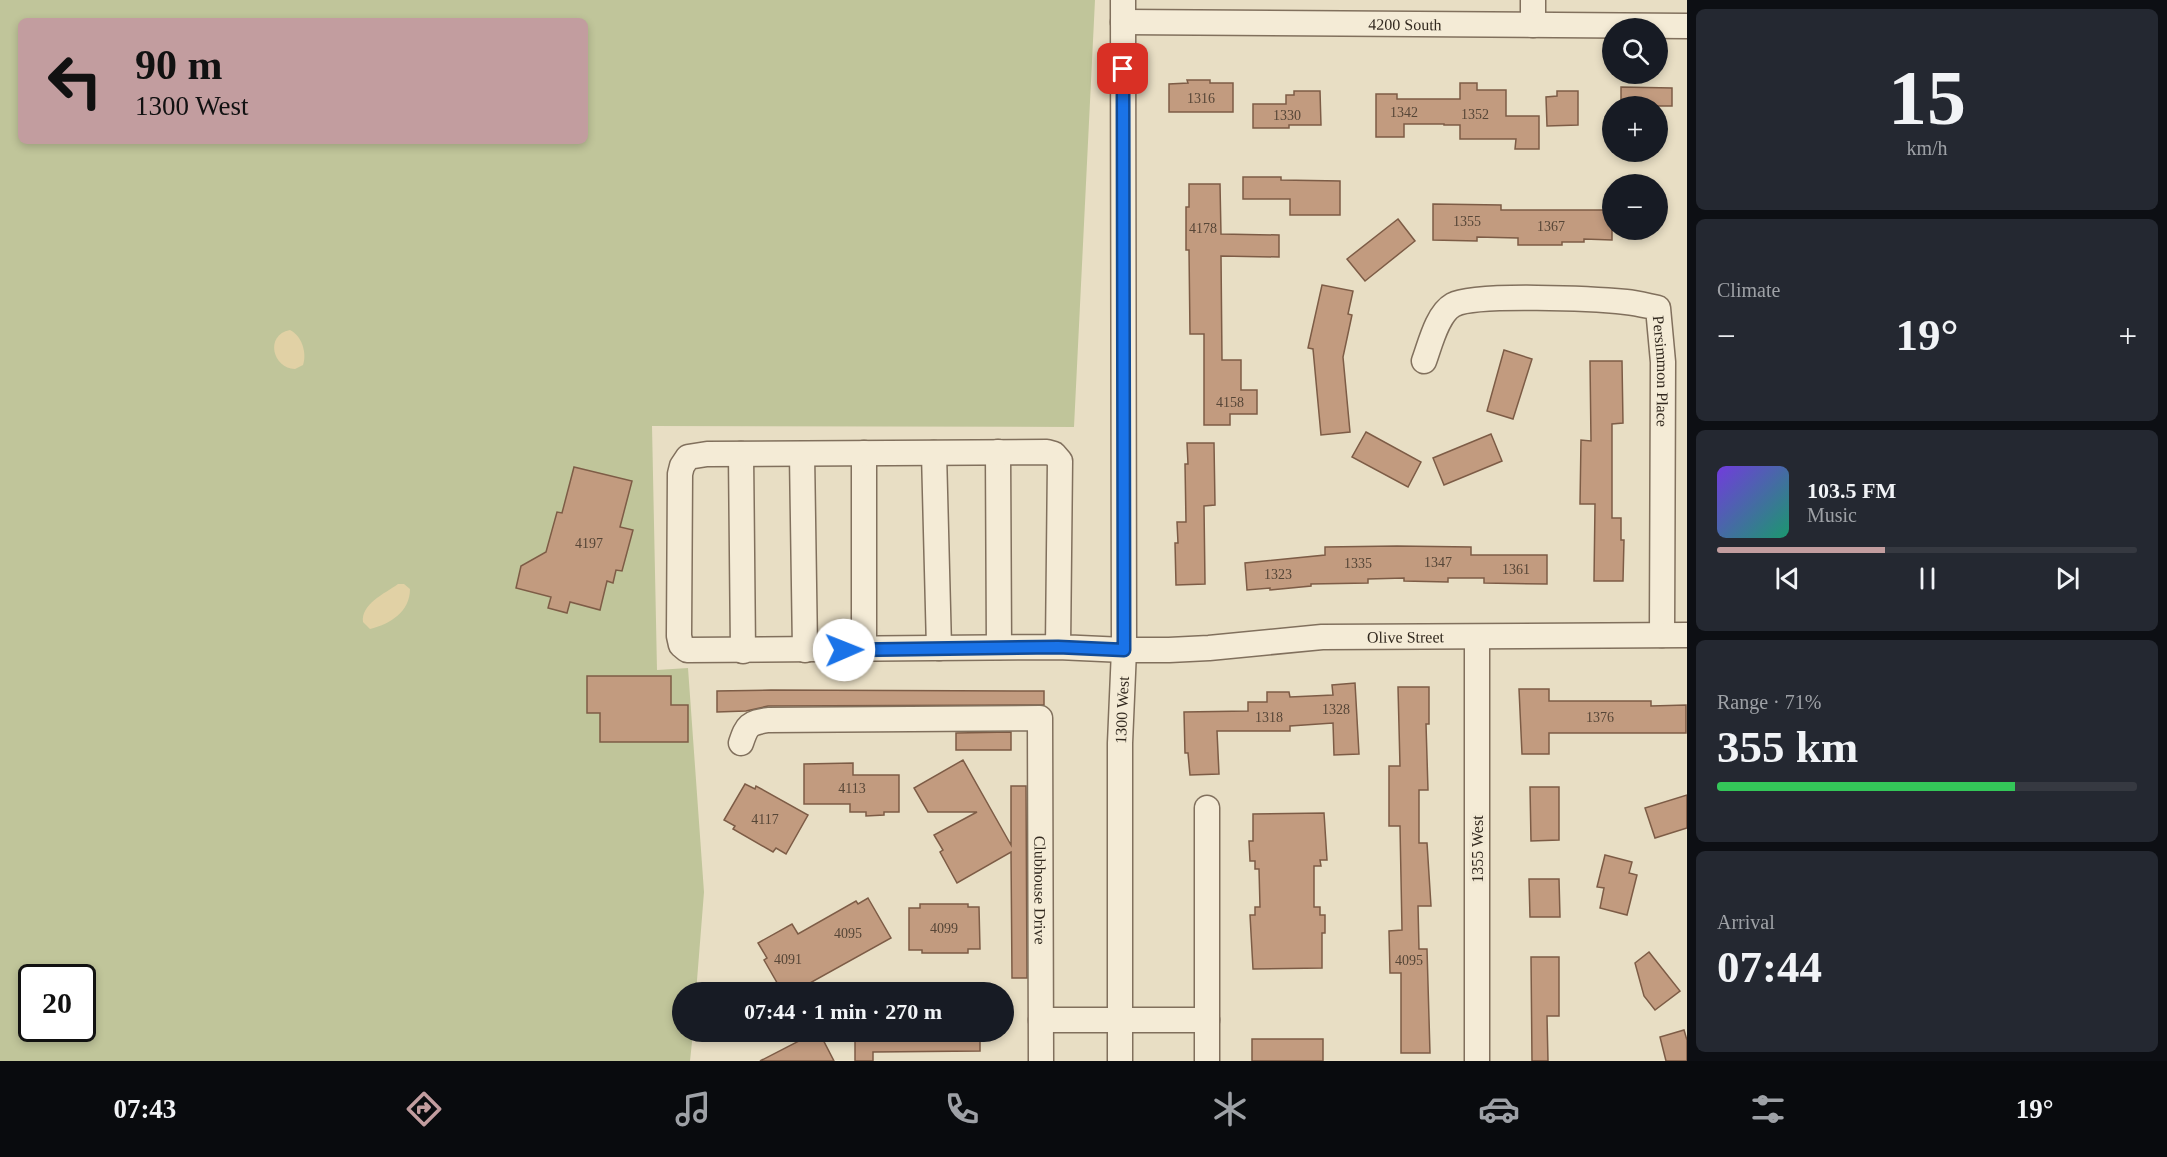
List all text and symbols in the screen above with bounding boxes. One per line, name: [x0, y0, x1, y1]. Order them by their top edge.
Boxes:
street label: 4200 South: [1368, 16, 1442, 33]
map controls: [1602, 18, 1668, 240]
button: search: [1602, 18, 1668, 84]
icon: left: [36, 42, 114, 120]
text: 90 m: [135, 42, 223, 88]
pin: [1097, 43, 1148, 94]
icon: arrive: [1106, 52, 1139, 85]
text: 15: [1888, 54, 1966, 141]
text: 1300 West: [135, 91, 249, 121]
house number: 1316: [1187, 91, 1215, 106]
button: +: [1602, 96, 1668, 162]
house number: 1342: [1390, 105, 1418, 120]
house number: 1352: [1461, 107, 1489, 122]
house number: 1330: [1273, 108, 1301, 123]
text: km/h: [1906, 137, 1948, 159]
button: −: [1602, 174, 1668, 240]
house number: 1355: [1453, 214, 1481, 229]
house number: 1367: [1537, 219, 1565, 234]
house number: 4178: [1189, 221, 1217, 236]
text: Climate: [1717, 279, 1780, 301]
text: 19°: [1896, 310, 1959, 360]
street label: Persimmon Place: [1650, 315, 1671, 427]
text: −: [1717, 318, 1736, 354]
text: +: [2118, 318, 2137, 354]
house number: 4158: [1216, 395, 1244, 410]
text: 103.5 FM: [1807, 478, 1896, 503]
text: Music: [1807, 504, 1857, 526]
house number: 4197: [575, 536, 603, 551]
house number: 1347: [1424, 555, 1452, 570]
house number: 1335: [1344, 556, 1372, 571]
house number: 1361: [1502, 562, 1530, 577]
icon: previous: [1771, 562, 1804, 595]
icon: pause: [1911, 562, 1944, 595]
icon: next: [2051, 562, 2084, 595]
house number: 1323: [1264, 567, 1292, 582]
position arrow: [812, 618, 876, 682]
street label: Olive Street: [1367, 628, 1445, 646]
street label: 1300 West: [1112, 675, 1132, 744]
text: Range · 71%: [1717, 691, 1821, 713]
house number: 1328: [1322, 702, 1350, 717]
house number: 1318: [1255, 710, 1283, 725]
house number: 1376: [1586, 710, 1614, 725]
text: 355 km: [1717, 722, 1858, 772]
house number: 4113: [838, 781, 866, 796]
house number: 4117: [751, 812, 779, 827]
street label: 1355 West: [1469, 815, 1486, 883]
street label: Clubhouse Drive: [1031, 836, 1049, 945]
text: Arrival: [1717, 911, 1775, 933]
house number: 4099: [930, 921, 958, 936]
house number: 4095: [834, 926, 862, 941]
text: 07:44: [1717, 942, 1822, 992]
house number: 4091: [774, 952, 802, 967]
house number: 4095: [1395, 953, 1423, 968]
speed limit sign: 20: [18, 964, 96, 1042]
text: 07:44 · 1 min · 270 m: [744, 999, 942, 1024]
icon: directions: [403, 1088, 445, 1130]
icon: music: [672, 1088, 714, 1130]
icon: phone: [941, 1088, 983, 1130]
icon: climate: [1209, 1088, 1251, 1130]
icon: car: [1478, 1088, 1520, 1130]
icon: filters: [1747, 1088, 1789, 1130]
text: 07:43: [113, 1094, 176, 1124]
text: 19°: [2016, 1094, 2054, 1124]

